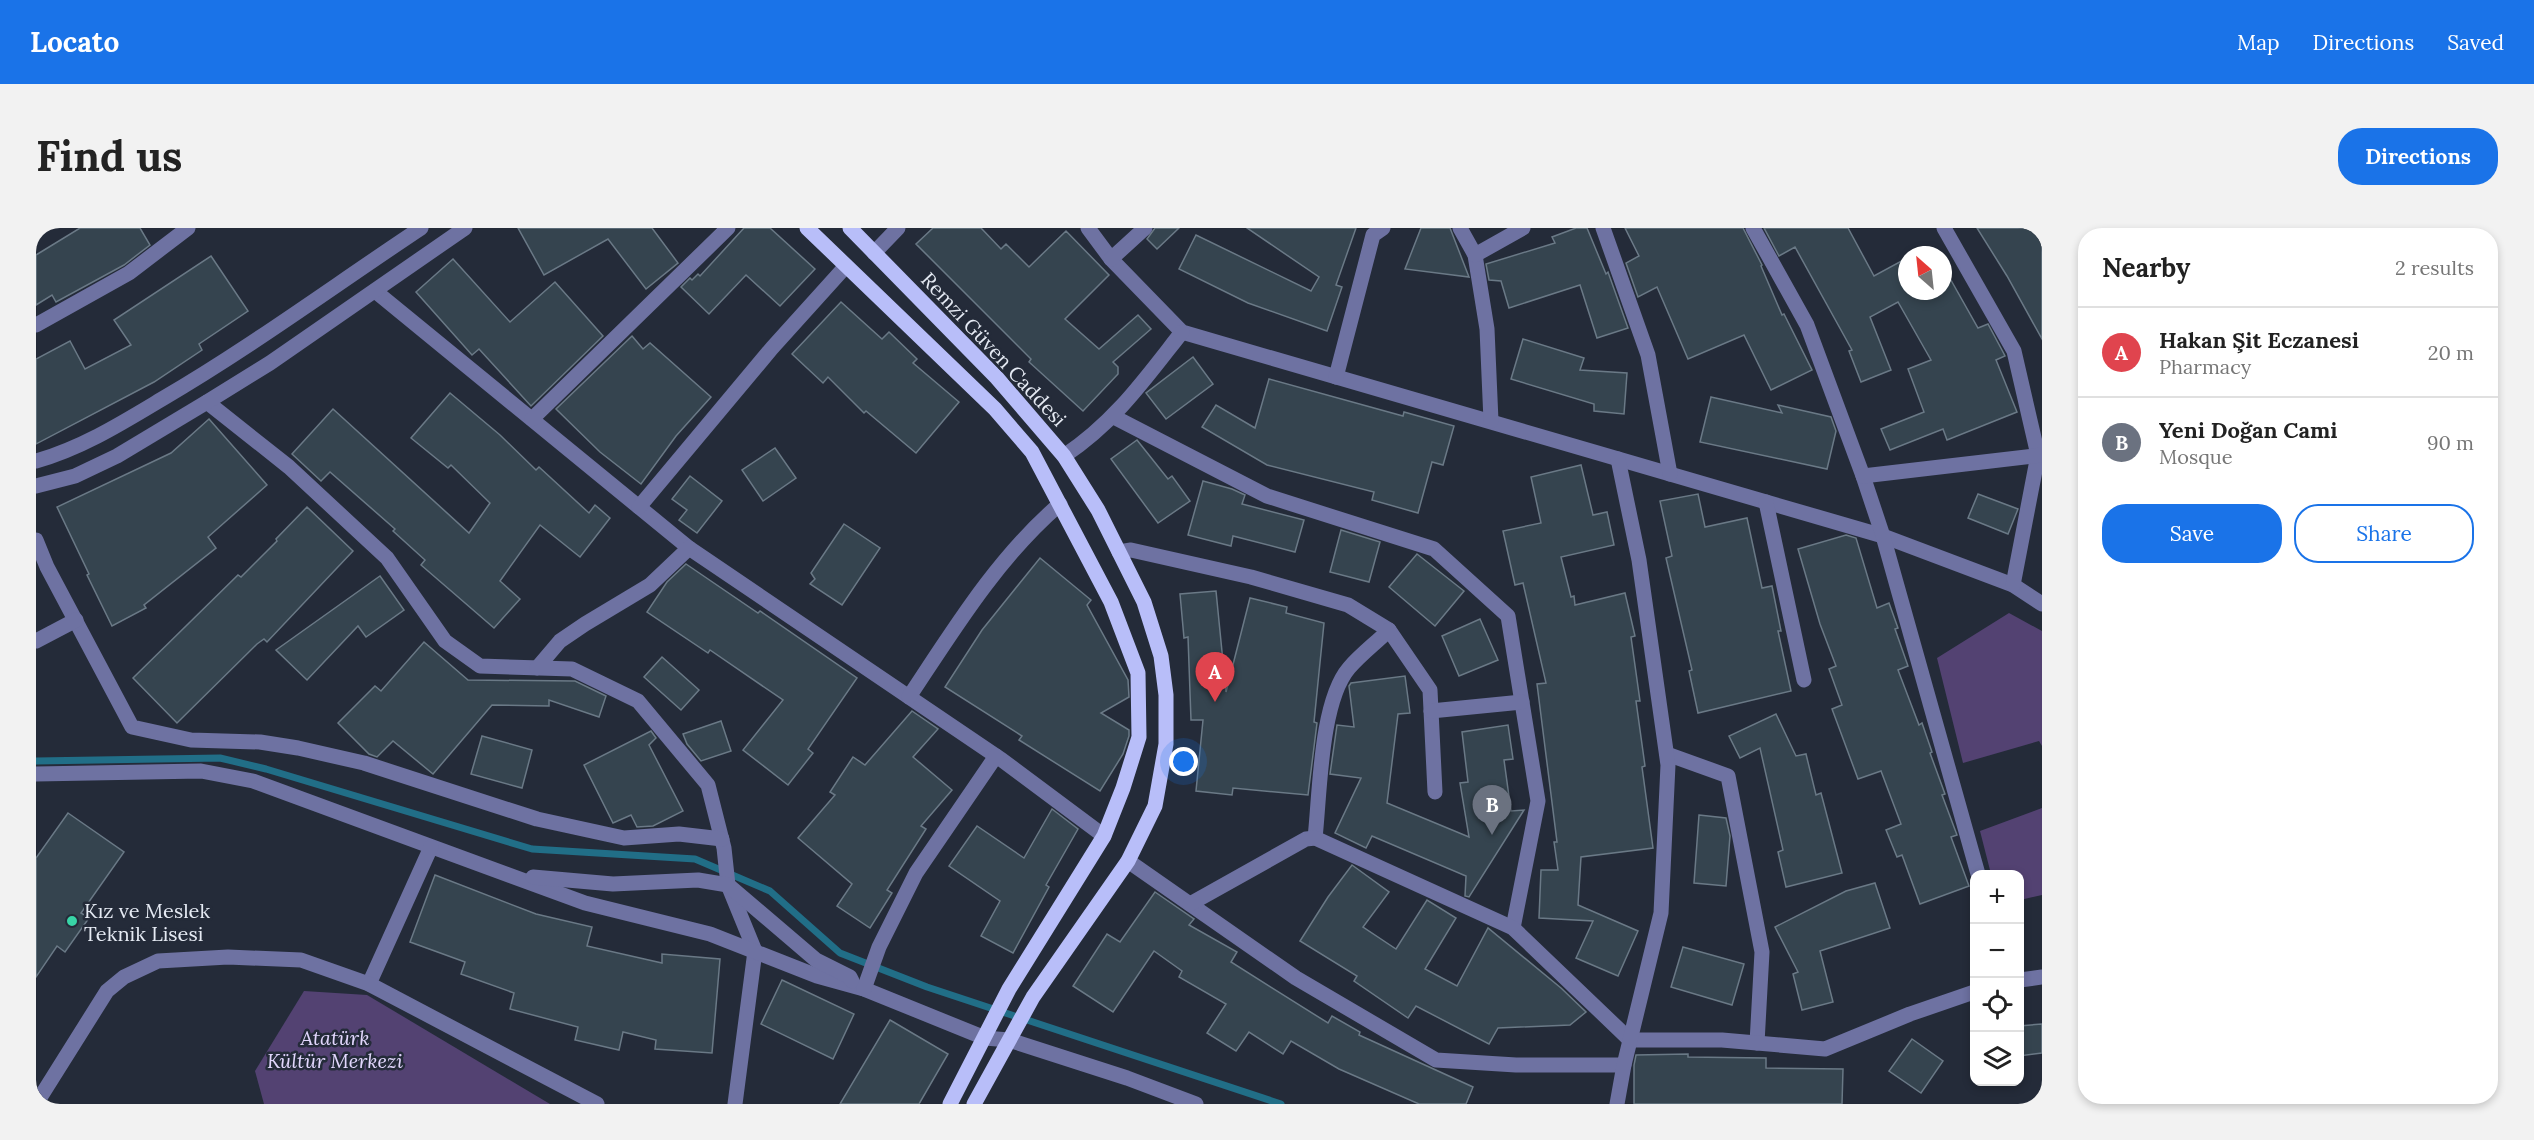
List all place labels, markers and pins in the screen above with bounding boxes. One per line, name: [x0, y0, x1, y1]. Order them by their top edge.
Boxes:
pin: A: [1196, 652, 1234, 702]
pin: B: [1472, 786, 1512, 835]
place label: Kız ve Meslek Teknik Lisesi: [84, 898, 210, 946]
marker: Kız ve Meslek Teknik Lisesi: [65, 914, 79, 928]

